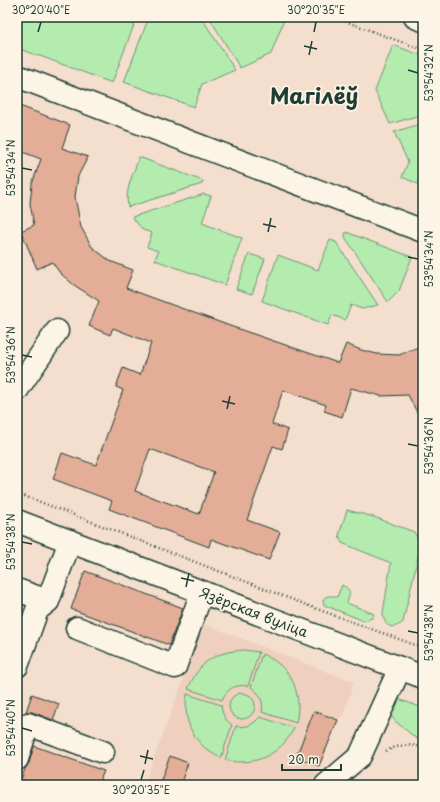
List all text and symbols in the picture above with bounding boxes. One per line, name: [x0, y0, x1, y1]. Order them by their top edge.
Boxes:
text: 30°20'40"E: [12, 2, 70, 17]
text: 30°20'35"E: [287, 2, 345, 17]
text: 53°54'32"N: [421, 44, 436, 102]
district label: Магілёў: [270, 78, 358, 111]
text: 53°54'34"N: [3, 139, 18, 197]
text: 53°54'34"N: [421, 230, 436, 288]
text: 53°54'36"N: [3, 326, 18, 384]
text: 53°54'36"N: [421, 417, 436, 475]
text: 53°54'38"N: [3, 513, 18, 571]
street label: Язёрская вуліца: [197, 582, 312, 642]
text: 53°54'38"N: [421, 604, 436, 662]
text: 53°54'40"N: [3, 699, 18, 757]
scale bar: [282, 746, 341, 772]
text: 20 m: [288, 750, 319, 768]
text: 30°20'35"E: [112, 782, 170, 797]

